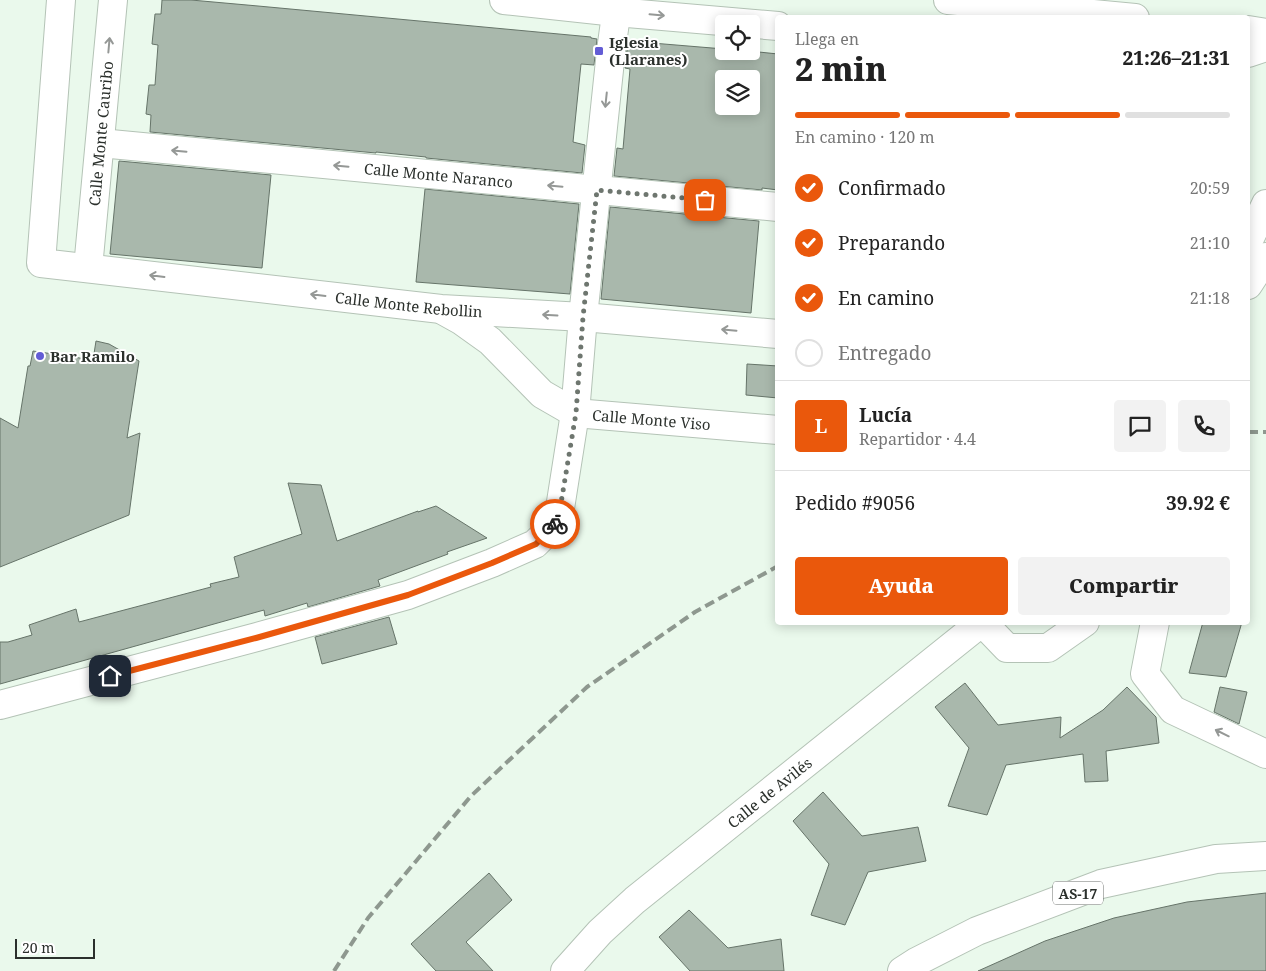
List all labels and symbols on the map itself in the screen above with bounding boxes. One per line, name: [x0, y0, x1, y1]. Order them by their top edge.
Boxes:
one-way arrow: [649, 11, 665, 20]
place label: Iglesia (Llaranes): [609, 32, 687, 69]
one-way arrow: [104, 37, 114, 53]
marker: Iglesia (Llaranes): [593, 45, 605, 57]
street label: Calle Monte Cauribo: [84, 60, 117, 207]
one-way arrow: [601, 92, 611, 108]
one-way arrow: [171, 146, 187, 156]
street label: Calle Monte Naranco: [363, 158, 514, 192]
one-way arrow: [333, 161, 349, 171]
pin: [684, 179, 726, 221]
one-way arrow: [547, 181, 563, 191]
one-way arrow: [149, 271, 165, 281]
street label: Calle Monte Rebollin: [334, 287, 483, 321]
one-way arrow: [310, 290, 326, 300]
one-way arrow: [542, 311, 558, 320]
one-way arrow: [721, 325, 737, 335]
place label: Bar Ramilo: [50, 346, 135, 366]
marker: Bar Ramilo: [34, 350, 46, 362]
street label: Calle Monte Viso: [591, 404, 711, 434]
courier: [530, 499, 580, 549]
pin: [89, 655, 131, 697]
one-way arrow: [1215, 728, 1230, 737]
street label: Calle de Avilés: [723, 752, 816, 832]
road number: AS-17: [1053, 881, 1103, 904]
scale bar: [15, 936, 95, 959]

